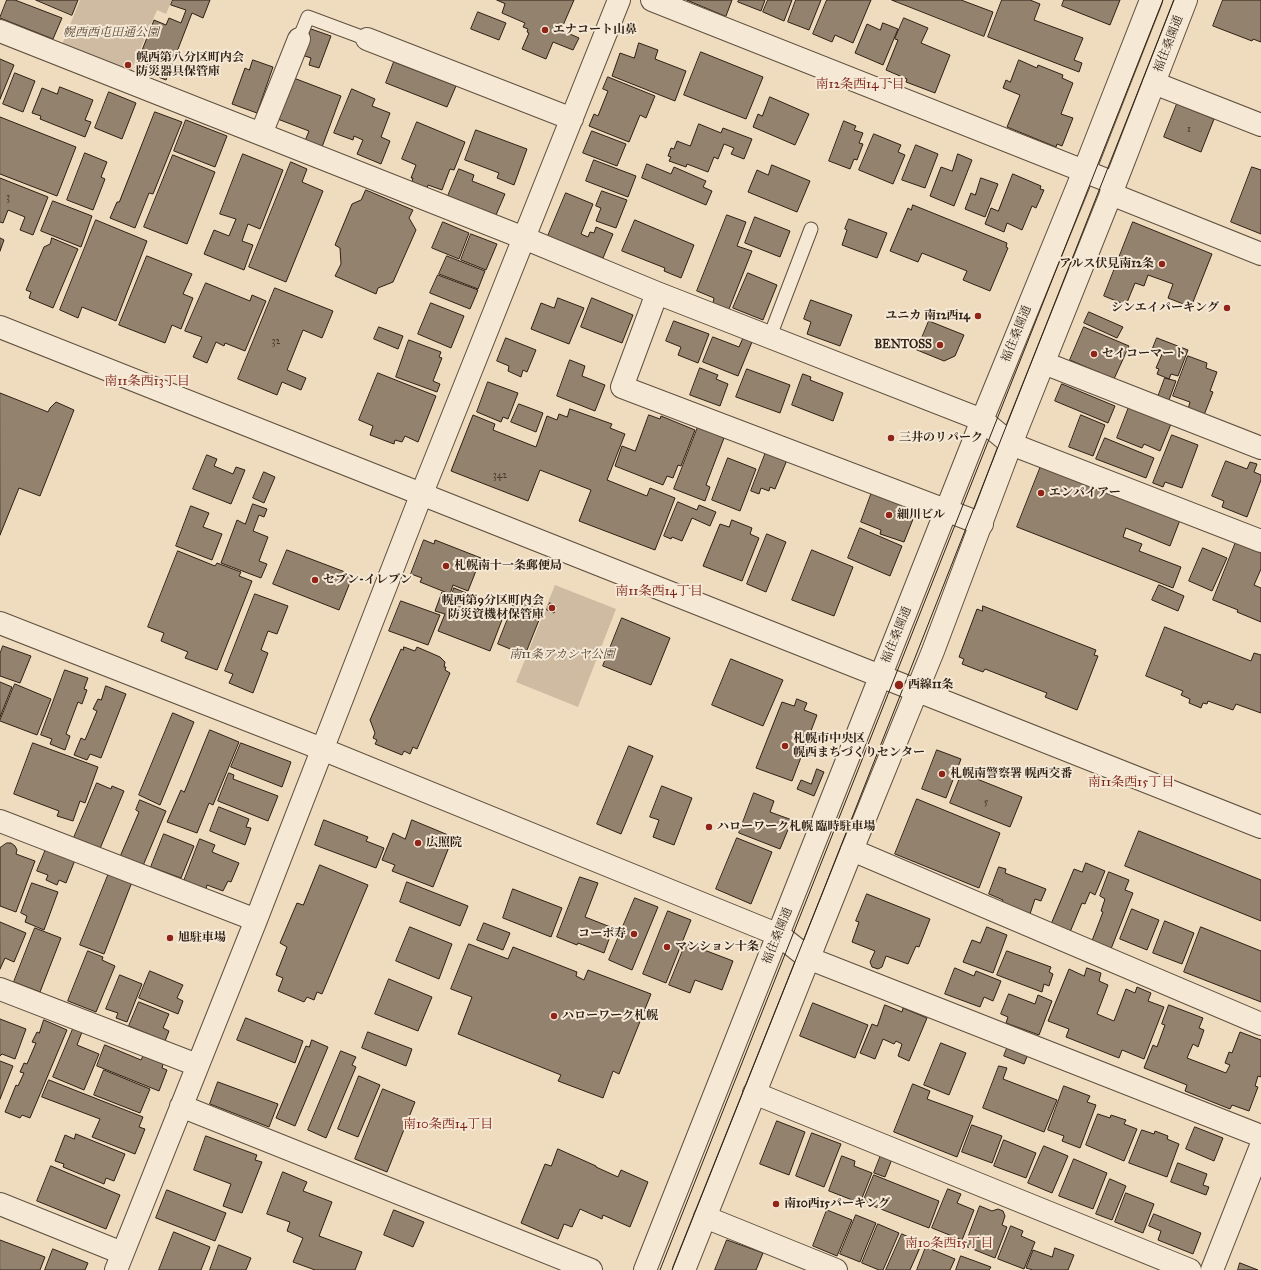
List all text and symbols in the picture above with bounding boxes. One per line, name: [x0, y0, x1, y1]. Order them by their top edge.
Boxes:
street label: 福住桑園通: [1152, 13, 1186, 75]
place label: エナコート山鼻: [553, 23, 637, 37]
marker: エナコート山鼻: [540, 25, 550, 35]
park label: 幌西西屯田通公園: [63, 26, 159, 40]
place label: 幌西第八分区町内会 防災器具保管庫: [136, 51, 244, 79]
marker: 幌西第八分区町内会 防災器具保管庫: [123, 60, 133, 70]
district label: 南12条西14丁目: [816, 77, 904, 93]
house number: 1: [1187, 124, 1191, 136]
house number: 3: [6, 192, 10, 204]
place label: アルス伏見南12条: [1059, 257, 1154, 271]
marker: アルス伏見南12条: [1157, 259, 1167, 269]
place label: シンエイパーキング: [1111, 301, 1219, 315]
street label: 福住桑園通: [999, 303, 1035, 365]
marker: シンエイパーキング: [1222, 303, 1232, 313]
place label: ユニカ 南12西14: [885, 309, 970, 323]
marker: ユニカ 南12西14: [973, 311, 983, 321]
house number: 32: [272, 336, 280, 348]
place label: BENTOSS: [874, 338, 932, 352]
marker: BENTOSS: [935, 340, 945, 350]
place label: セイコーマート: [1102, 347, 1186, 361]
marker: セイコーマート: [1089, 349, 1099, 359]
district label: 南11条西13丁目: [104, 374, 190, 390]
place label: 三井のリパーク: [899, 431, 983, 445]
marker: 三井のリパーク: [886, 433, 896, 443]
house number: 342: [493, 470, 507, 482]
place label: エンパイアー: [1049, 486, 1121, 500]
marker: エンパイアー: [1036, 488, 1046, 498]
place label: 細川ビル: [897, 508, 945, 522]
marker: 細川ビル: [884, 510, 894, 520]
place label: 札幌南十一条郵便局: [454, 559, 562, 573]
marker: 札幌南十一条郵便局: [441, 561, 451, 571]
place label: セブン-イレブン: [323, 573, 412, 587]
marker: セブン-イレブン: [310, 575, 320, 585]
district label: 南11条西14丁目: [615, 584, 703, 600]
place label: 幌西第9分区町内会 防災資機材保管庫: [442, 594, 544, 622]
marker: 幌西第9分区町内会 防災資機材保管庫: [547, 603, 557, 613]
street label: 福住桑園通: [879, 604, 915, 666]
park label: 南11条アカシヤ公園: [509, 648, 615, 662]
place label: 西線11条: [908, 678, 953, 692]
marker: 西線11条: [893, 679, 905, 691]
place label: 札幌市中央区 幌西まちづくりセンター: [793, 732, 925, 760]
marker: 札幌市中央区 幌西まちづくりセンター: [780, 741, 790, 751]
place label: 札幌南警察署 幌西交番: [950, 767, 1073, 781]
marker: 札幌南警察署 幌西交番: [937, 769, 947, 779]
district label: 南11条西15丁目: [1088, 775, 1174, 791]
house number: 5: [984, 797, 988, 809]
place label: ハローワーク札幌 臨時駐車場: [717, 820, 876, 834]
marker: ハローワーク札幌 臨時駐車場: [704, 822, 714, 832]
place label: 広照院: [426, 836, 462, 850]
marker: 広照院: [413, 838, 423, 848]
street label: 福住桑園通: [760, 905, 796, 967]
place label: コーポ寿: [578, 927, 626, 941]
marker: コーポ寿: [629, 929, 639, 939]
place label: 旭駐車場: [178, 931, 226, 945]
marker: 旭駐車場: [165, 933, 175, 943]
place label: マンション十条: [675, 940, 759, 954]
marker: マンション十条: [662, 942, 672, 952]
place label: ハローワーク札幌: [562, 1009, 658, 1023]
marker: ハローワーク札幌: [549, 1011, 559, 1021]
district label: 南10条西14丁目: [403, 1117, 493, 1133]
place label: 南10西15パーキング: [784, 1197, 890, 1211]
marker: 南10西15パーキング: [771, 1199, 781, 1209]
district label: 南10条西15丁目: [905, 1236, 993, 1252]

